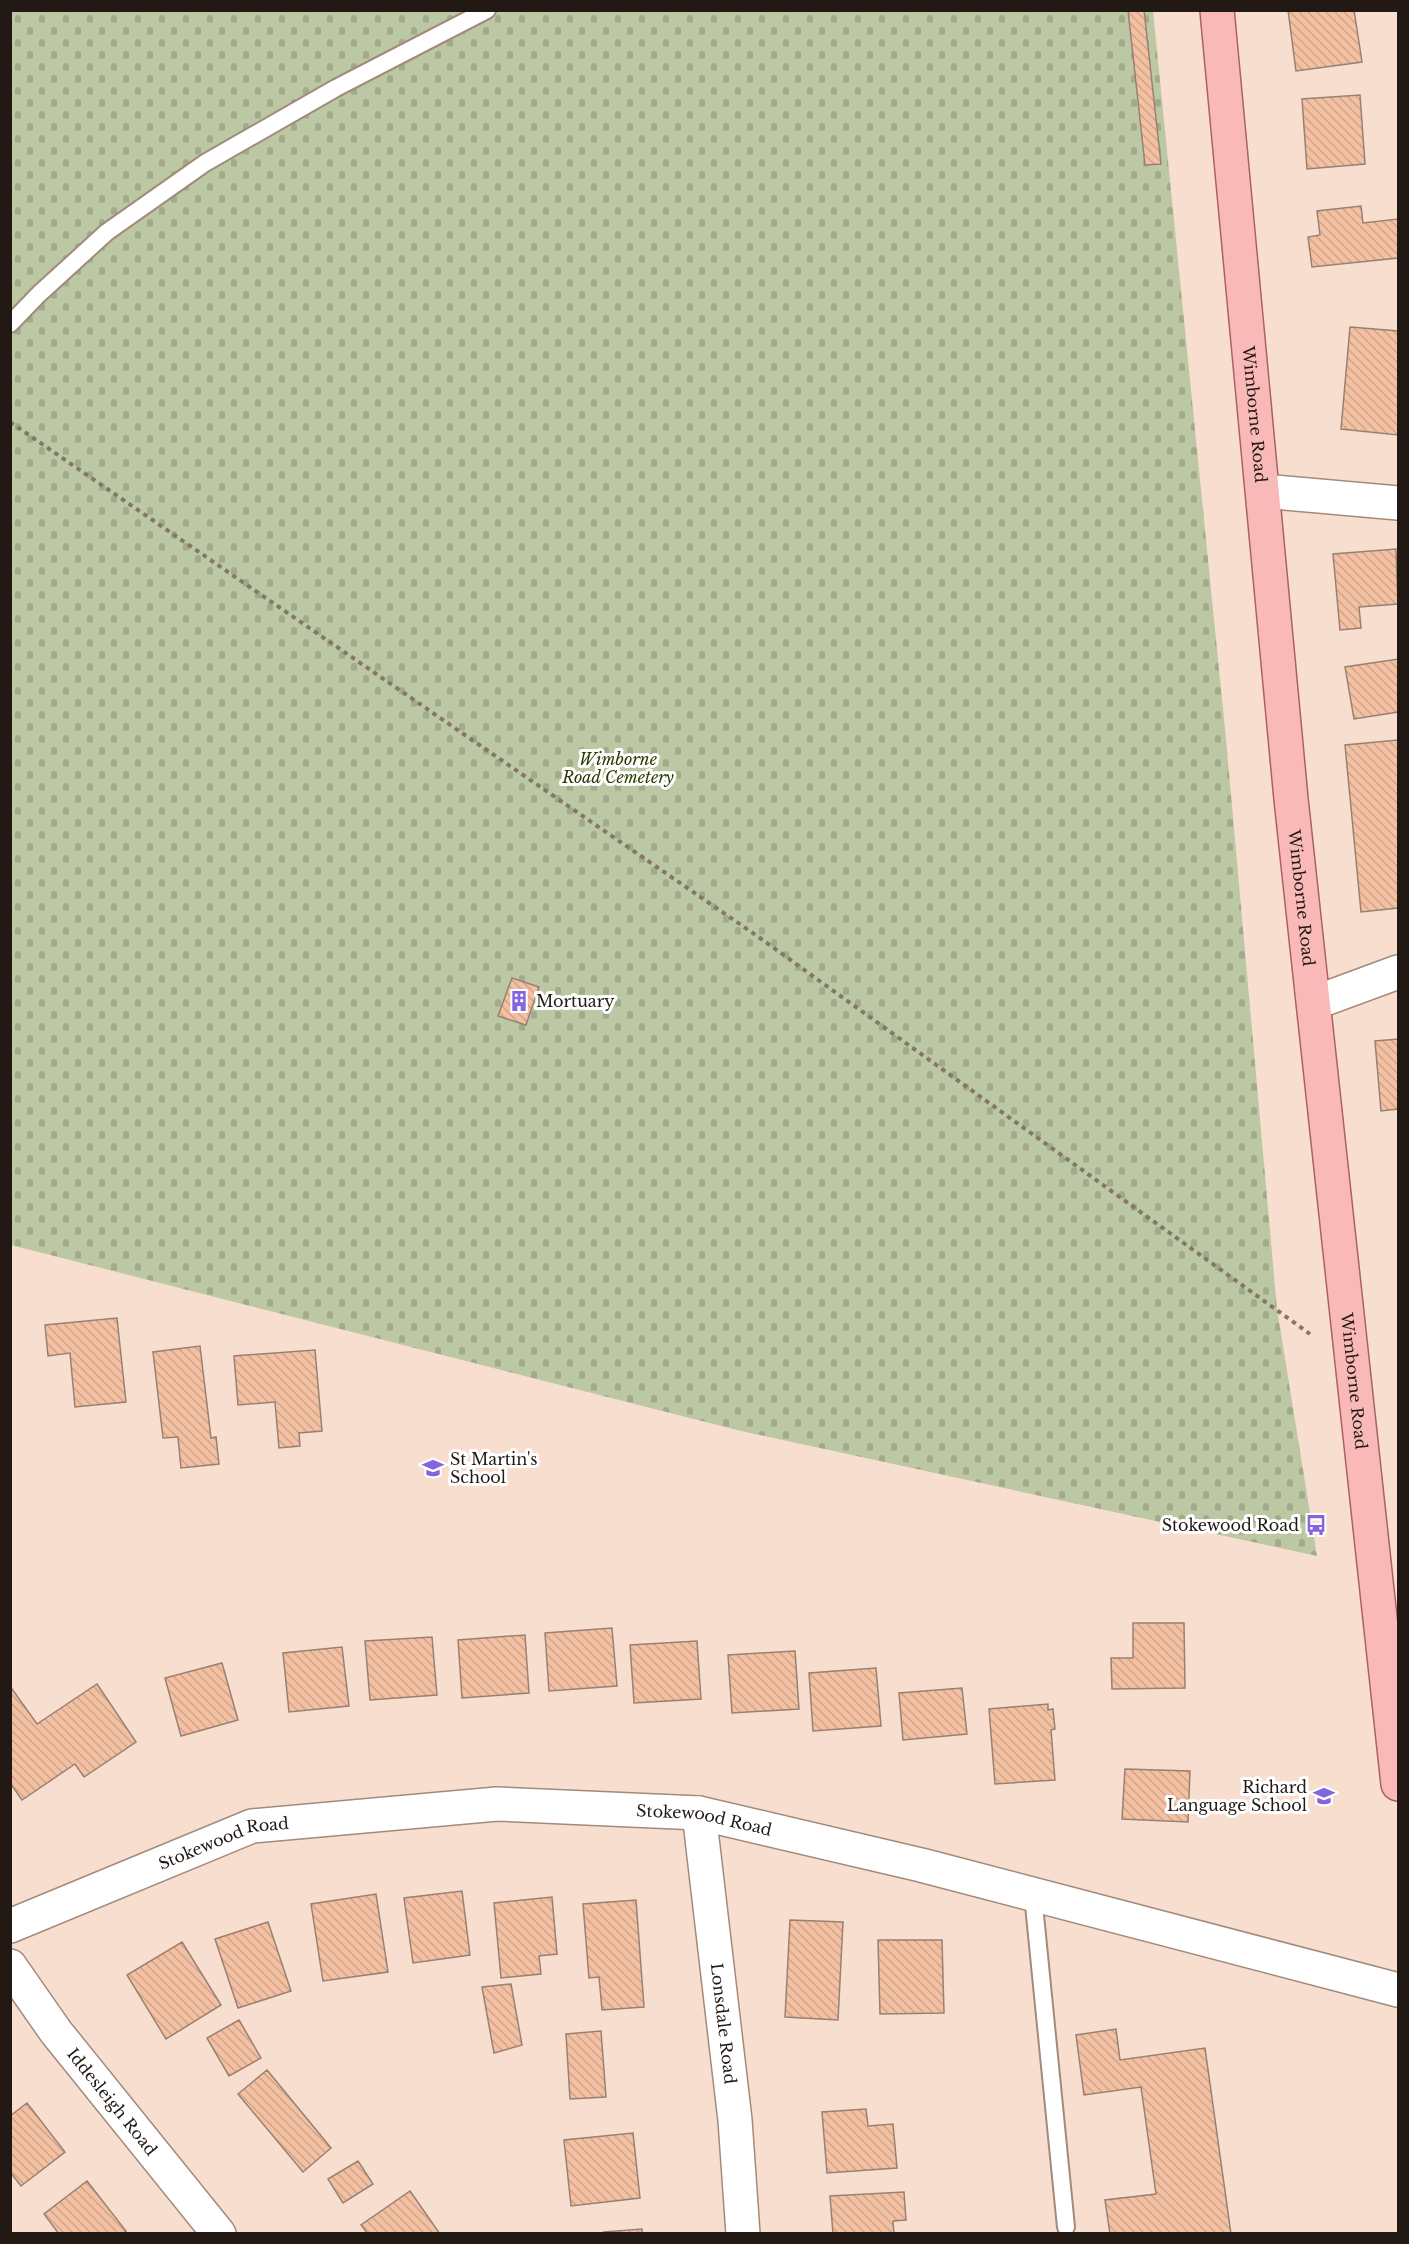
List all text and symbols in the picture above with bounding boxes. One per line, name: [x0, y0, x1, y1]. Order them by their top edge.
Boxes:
street label: Wimborne Road: [1238, 344, 1271, 484]
park label: Wimborne Road Cemetery: [561, 749, 675, 787]
street label: Wimborne Road: [1284, 828, 1319, 967]
building icon: Mortuary: [507, 989, 531, 1013]
place label: Mortuary: [536, 991, 615, 1011]
street label: Wimborne Road: [1337, 1311, 1372, 1451]
place label: St Martin's School: [450, 1449, 538, 1487]
school or university icon: St Martin's School: [421, 1456, 445, 1480]
bus stop icon: Stokewood Road: [1304, 1513, 1328, 1537]
place label: Stokewood Road: [1162, 1515, 1299, 1535]
place label: Richard Language School: [1167, 1777, 1307, 1815]
school or university icon: Richard Language School: [1312, 1784, 1336, 1808]
street label: Stokewood Road: [636, 1800, 774, 1840]
street label: Stokewood Road: [155, 1813, 290, 1874]
street label: Lonsdale Road: [707, 1962, 741, 2085]
street label: Iddesleigh Road: [63, 2044, 162, 2159]

